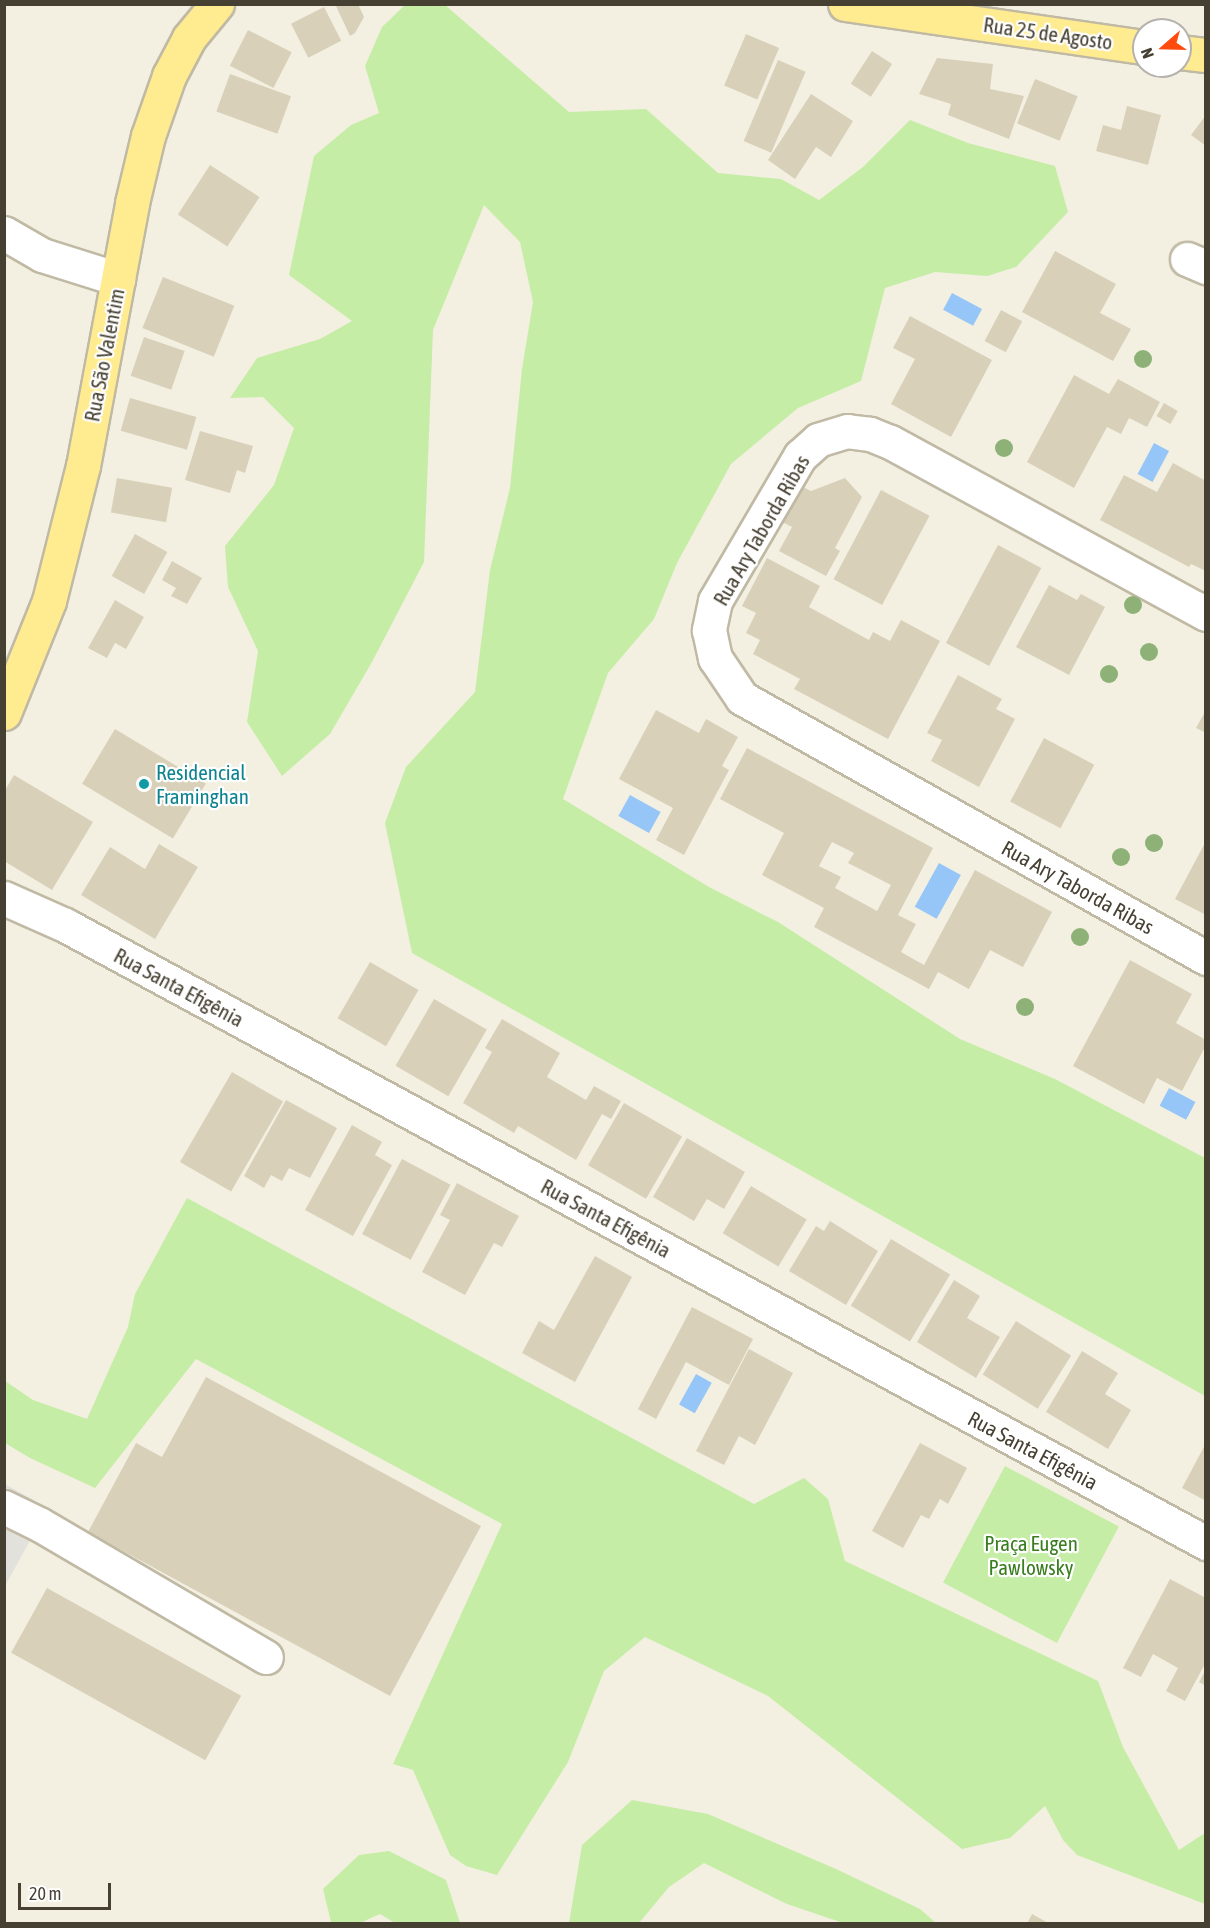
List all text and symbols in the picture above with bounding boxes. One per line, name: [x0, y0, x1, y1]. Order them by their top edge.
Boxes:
street label: Rua 25 de Agosto: [982, 11, 1114, 55]
north arrow: [1132, 18, 1192, 78]
text: N: [1137, 46, 1157, 61]
street label: Rua São Valentim: [79, 286, 129, 424]
street label: Rua Ary Taborda Ribas: [708, 450, 814, 610]
place label: Residencial Framinghan: [156, 759, 249, 809]
marker: Residencial Framinghan: [137, 777, 151, 791]
street label: Rua Ary Taborda Ribas: [998, 835, 1158, 939]
street label: Rua Santa Efigênia: [110, 942, 248, 1032]
street label: Rua Santa Efigênia: [537, 1173, 675, 1263]
street label: Rua Santa Efigênia: [964, 1405, 1102, 1495]
park label: Praça Eugen Pawlowsky: [984, 1530, 1078, 1580]
scale bar: [21, 1871, 114, 1909]
text: 20 m: [29, 1883, 61, 1904]

